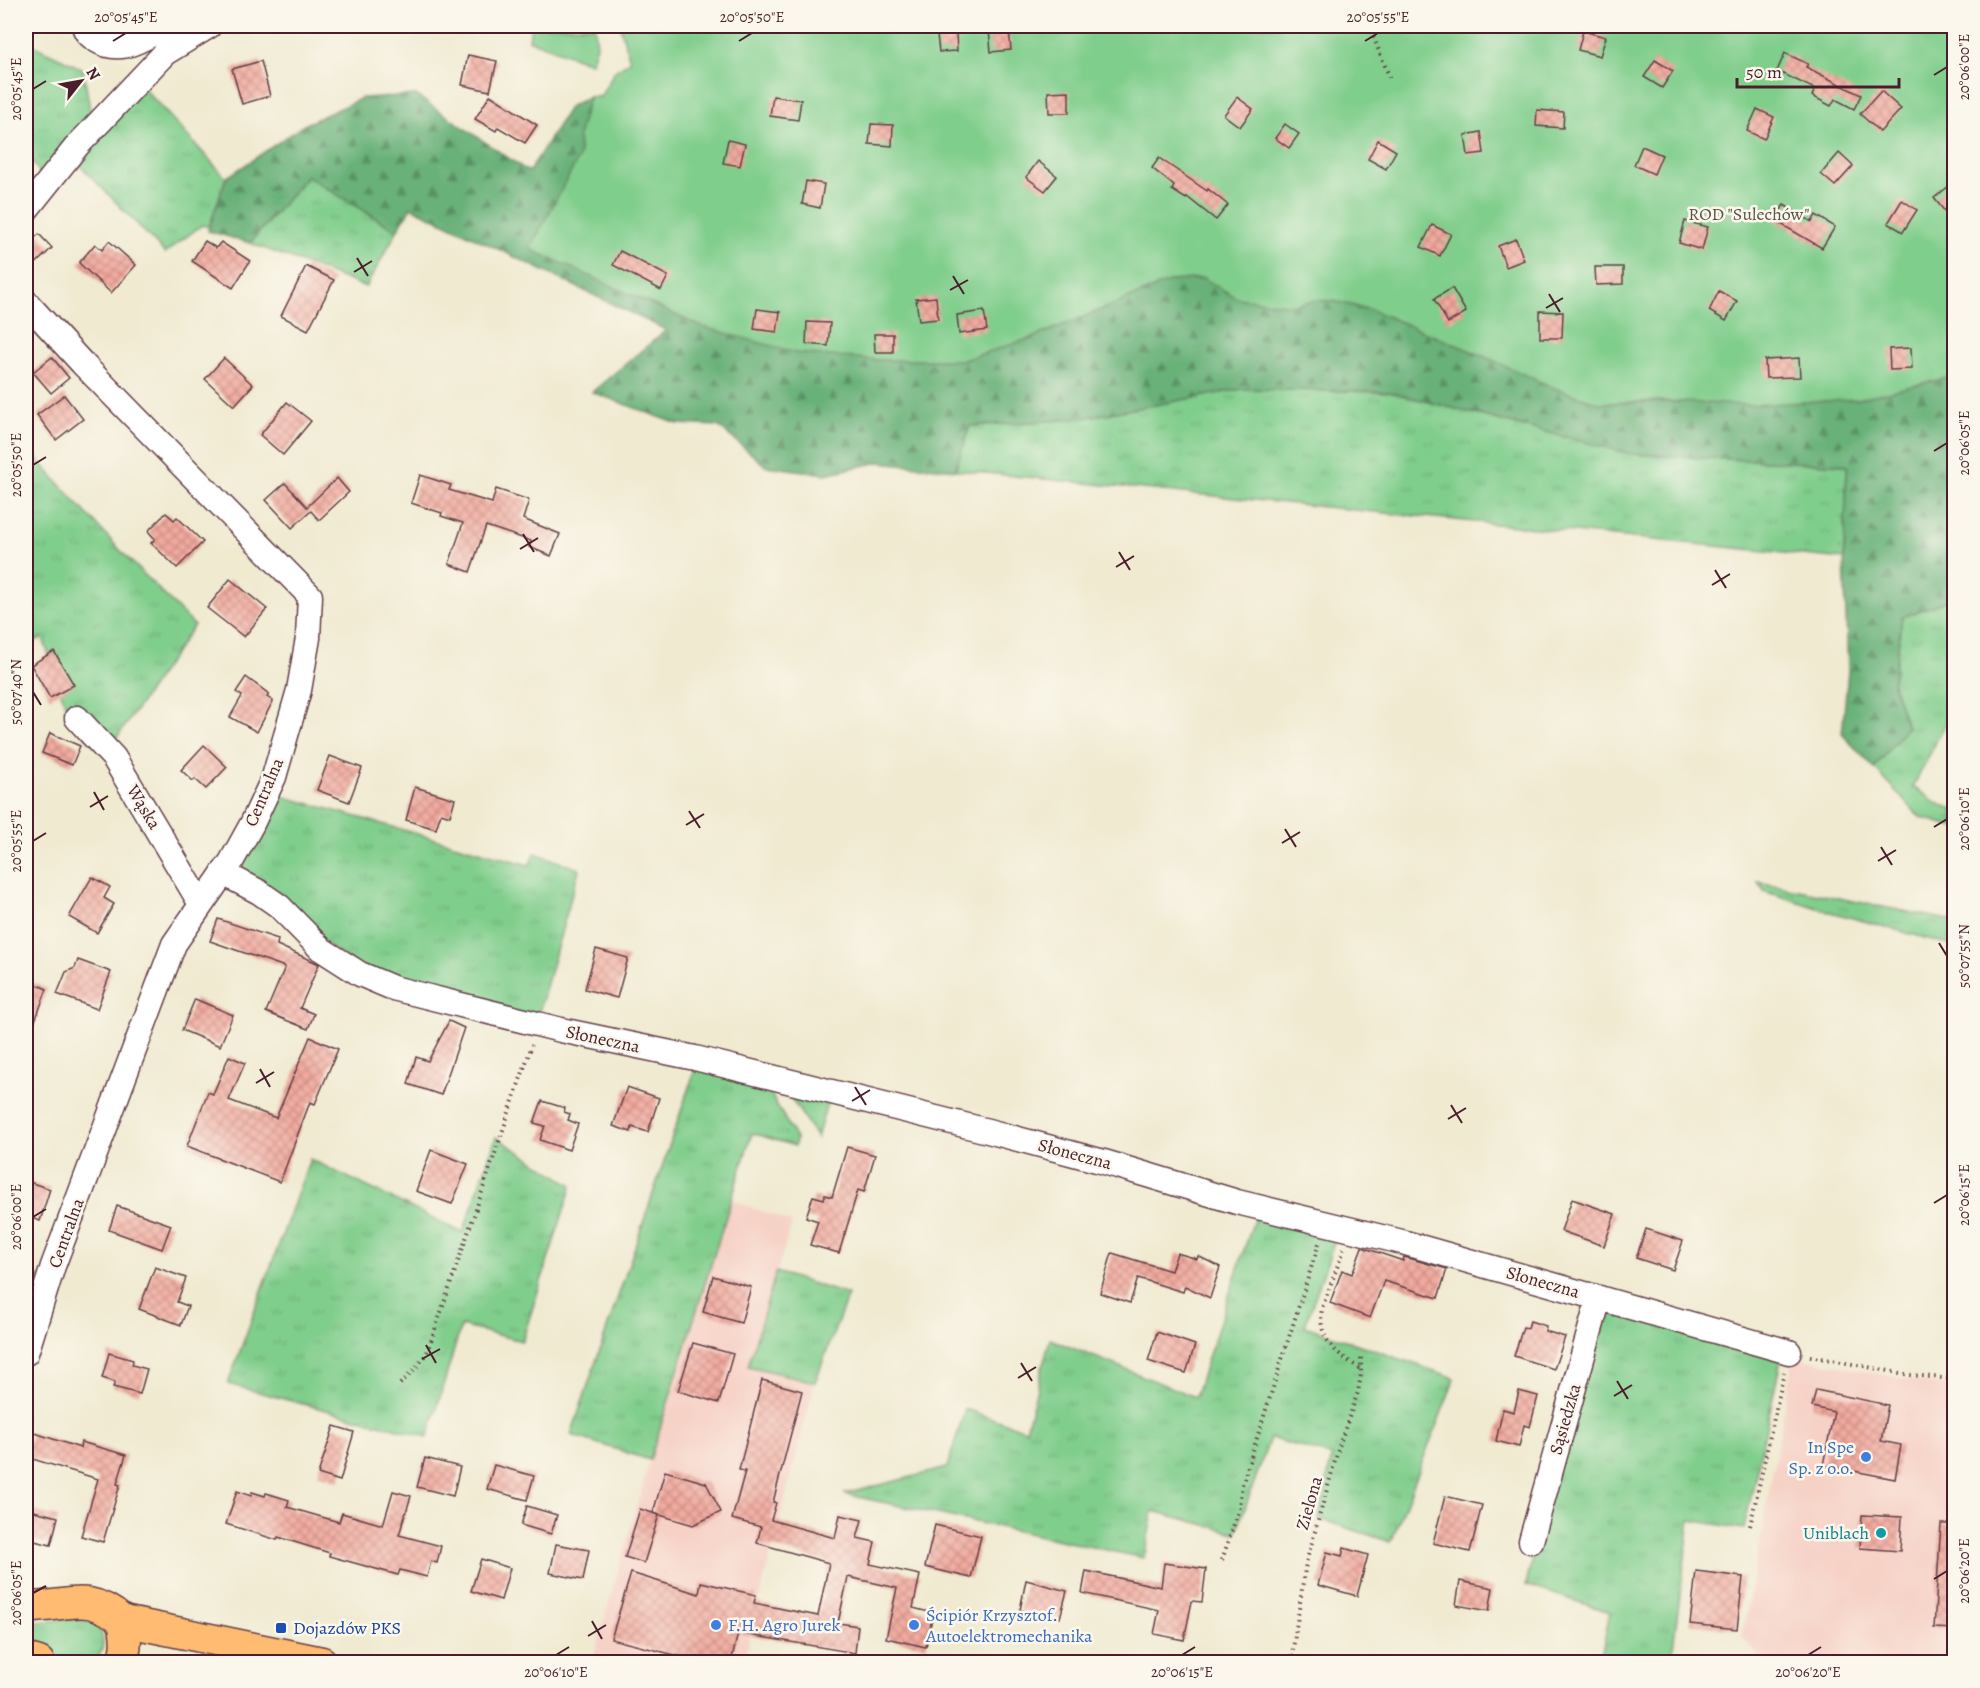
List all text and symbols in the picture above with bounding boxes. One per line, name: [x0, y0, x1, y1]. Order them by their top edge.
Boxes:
text: 20°05'45"E: [94, 7, 158, 27]
text: 20°05'50"E: [720, 7, 784, 27]
text: 20°05'55"E: [1347, 7, 1409, 27]
text: 20°06'00"E: [1954, 34, 1974, 100]
north arrow: [51, 51, 111, 111]
scale bar: [1737, 51, 1899, 89]
text: 20°05'45"E: [6, 57, 26, 121]
text: 50 m: [1746, 60, 1782, 84]
text: N: [81, 63, 106, 85]
park label: ROD "Sulechów": [1688, 202, 1810, 226]
text: 20°06'05"E: [1954, 411, 1974, 476]
text: 20°05'50"E: [6, 433, 26, 497]
text: 50°07'40"N: [6, 659, 26, 725]
street label: Centralna: [239, 753, 289, 830]
street label: Wąska: [121, 779, 167, 834]
text: 20°06'10"E: [1954, 787, 1974, 851]
text: 20°05'55"E: [6, 810, 26, 872]
text: 50°07'55"N: [1954, 924, 1974, 988]
street label: Słoneczna: [564, 1019, 643, 1059]
street label: Słoneczna: [1036, 1133, 1115, 1175]
text: 20°06'15"E: [1954, 1164, 1974, 1226]
text: 20°06'00"E: [6, 1184, 26, 1250]
street label: Centralna: [42, 1194, 90, 1271]
street label: Słoneczna: [1504, 1260, 1583, 1304]
street label: Sąsiedzka: [1543, 1380, 1587, 1457]
place label: In Spe Sp. z o.o.: [1788, 1435, 1854, 1480]
marker: In Spe Sp. z o.o.: [1859, 1450, 1873, 1464]
street label: Zielona: [1290, 1473, 1328, 1533]
place label: Uniblach: [1803, 1521, 1869, 1545]
marker: Uniblach: [1874, 1526, 1888, 1540]
text: 20°06'20"E: [1954, 1538, 1974, 1604]
text: 20°06'05"E: [6, 1561, 26, 1626]
place label: Ścipiór Krzysztof. Autoelektromechanika: [925, 1603, 1093, 1648]
place label: F.H. Agro Jurek: [728, 1613, 840, 1637]
place label: Dojazdów PKS: [293, 1616, 401, 1640]
marker: F.H. Agro Jurek: [709, 1618, 723, 1632]
marker: Ścipiór Krzysztof. Autoelektromechanika: [907, 1618, 921, 1632]
marker: Dojazdów PKS: [274, 1621, 288, 1635]
text: 20°06'10"E: [524, 1662, 588, 1682]
text: 20°06'15"E: [1151, 1662, 1213, 1682]
text: 20°06'20"E: [1775, 1662, 1841, 1682]

